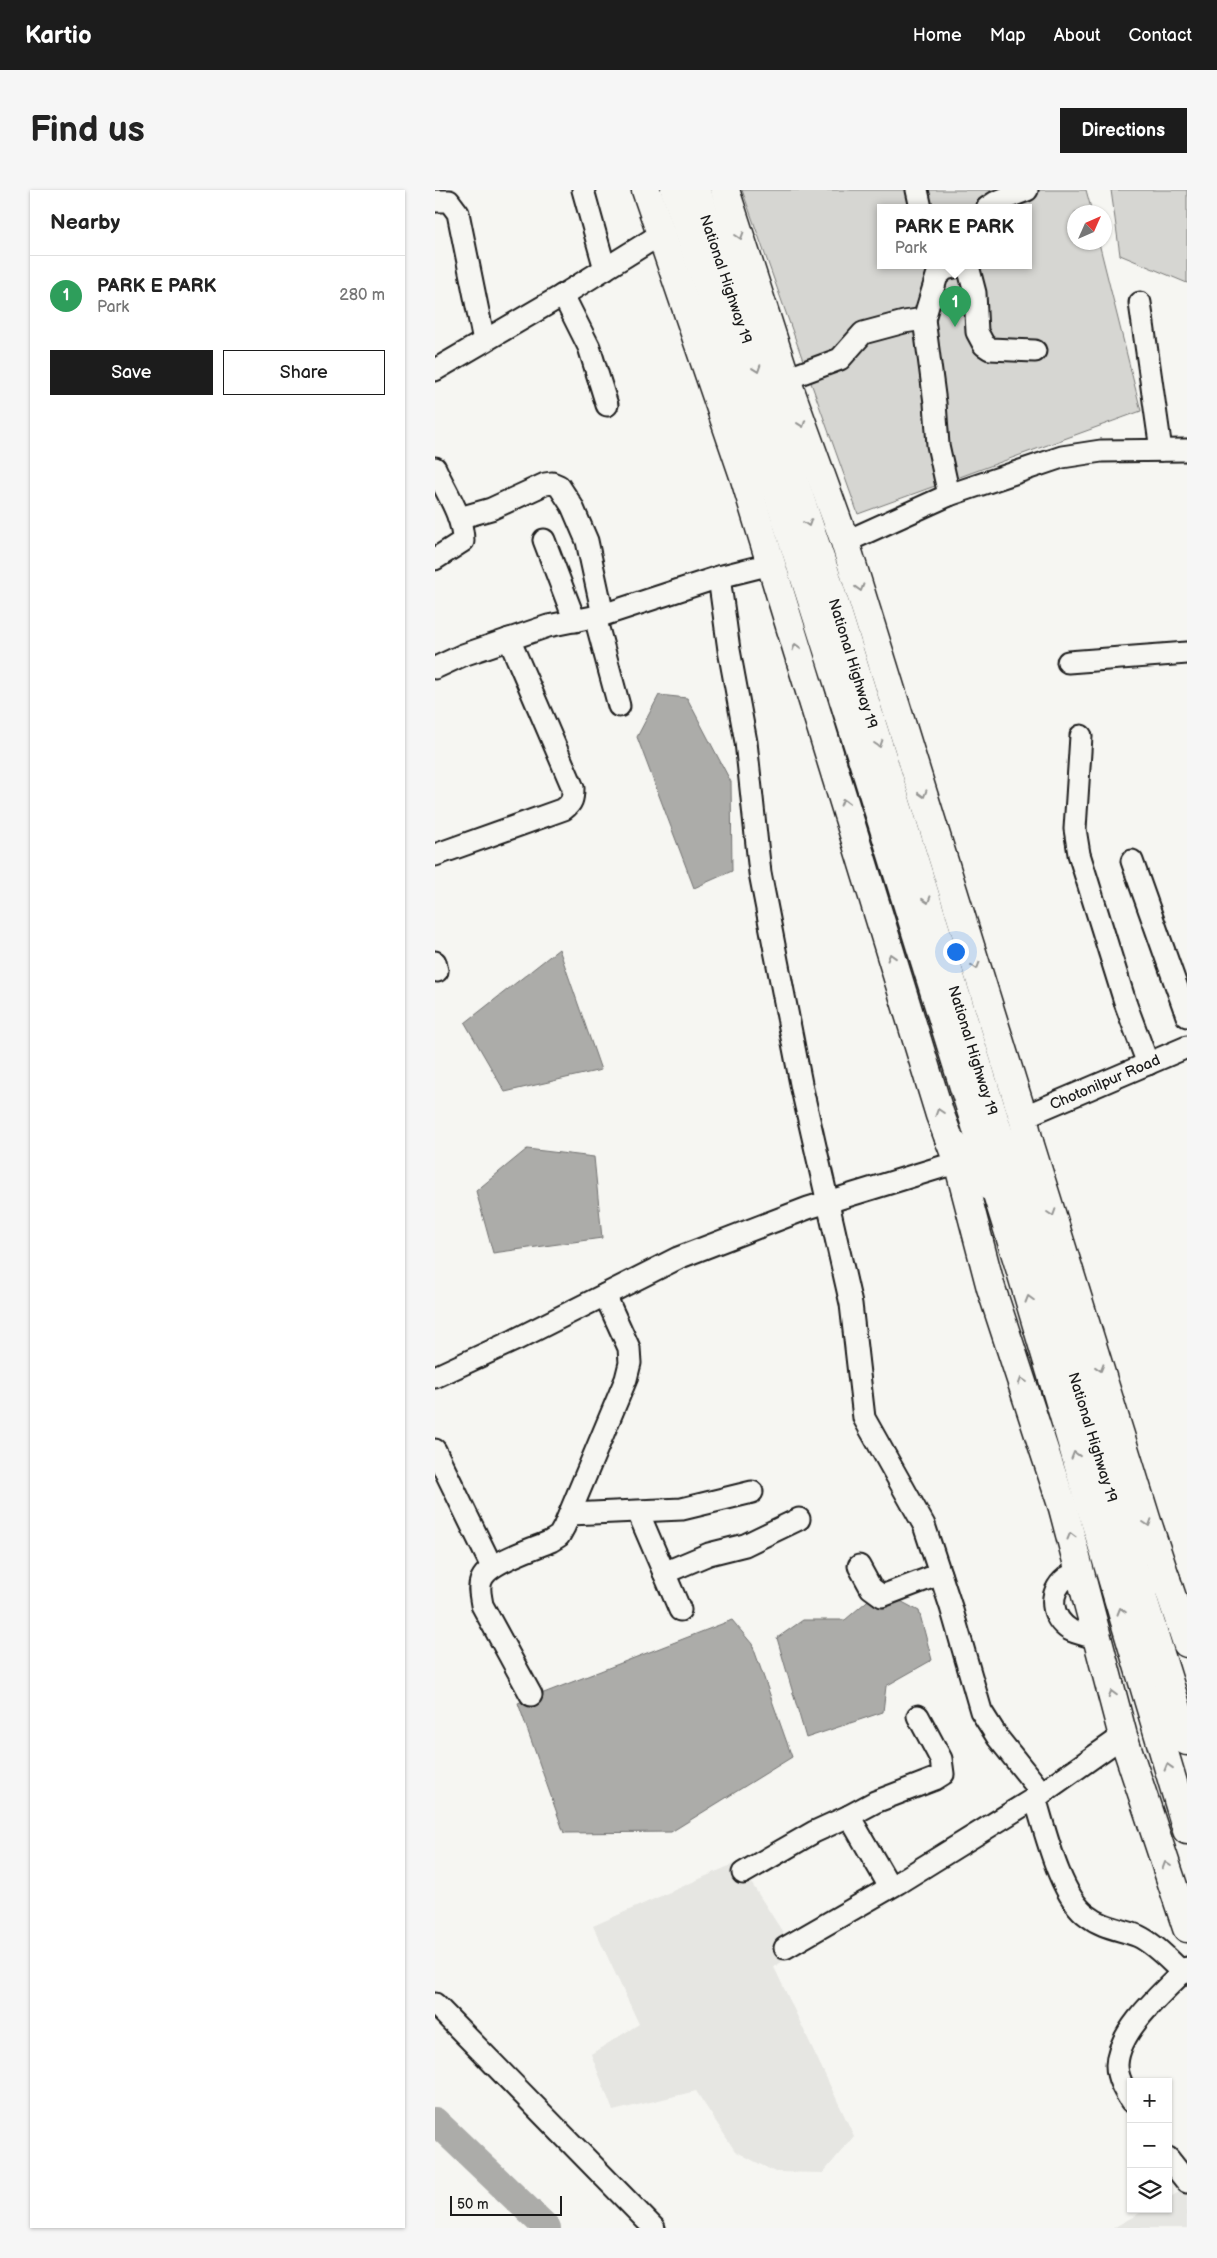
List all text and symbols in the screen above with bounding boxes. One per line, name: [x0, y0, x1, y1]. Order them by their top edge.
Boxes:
text: Kartio: [25, 21, 92, 50]
text: Home: [913, 25, 962, 46]
text: Map: [990, 25, 1026, 46]
text: About: [1054, 25, 1101, 46]
text: Contact: [1129, 25, 1192, 46]
button: Directions: [1060, 108, 1187, 153]
text: Find us: [30, 109, 145, 152]
popup: [877, 204, 1032, 269]
north arrow: [1067, 205, 1112, 250]
text: Nearby: [50, 210, 120, 235]
street label: National Highway 19: [695, 212, 756, 346]
text: PARK E PARK: [895, 216, 1014, 239]
one-way arrow: [734, 232, 744, 240]
text: Park: [895, 239, 927, 258]
text: PARK E PARK: [97, 275, 216, 298]
text: 1: [63, 286, 69, 305]
text: 280 m: [339, 286, 385, 305]
pin: 1: [939, 286, 971, 327]
text: Park: [97, 298, 129, 317]
button: Save: [50, 350, 213, 395]
button: Share: [223, 350, 385, 395]
one-way arrow: [751, 364, 761, 373]
one-way arrow: [796, 419, 806, 428]
one-way arrow: [803, 518, 813, 527]
one-way arrow: [854, 584, 864, 592]
street label: National Highway 19: [824, 596, 882, 731]
one-way arrow: [792, 643, 802, 651]
one-way arrow: [873, 740, 883, 748]
one-way arrow: [918, 789, 928, 797]
one-way arrow: [839, 798, 849, 806]
one-way arrow: [922, 895, 932, 903]
your location: [943, 939, 969, 965]
one-way arrow: [887, 954, 897, 962]
one-way arrow: [971, 961, 981, 969]
street label: National Highway 19: [943, 983, 1002, 1118]
street label: Chotonilpur Road: [1047, 1051, 1163, 1114]
one-way arrow: [935, 1109, 945, 1117]
one-way arrow: [1046, 1208, 1056, 1216]
one-way arrow: [1024, 1296, 1034, 1304]
one-way arrow: [1094, 1363, 1104, 1371]
street label: National Highway 19: [1063, 1370, 1121, 1505]
one-way arrow: [1018, 1378, 1028, 1386]
one-way arrow: [1071, 1452, 1081, 1460]
one-way arrow: [1142, 1518, 1152, 1527]
one-way arrow: [1066, 1532, 1077, 1541]
one-way arrow: [1117, 1607, 1127, 1616]
one-way arrow: [1107, 1690, 1117, 1698]
one-way arrow: [1163, 1763, 1173, 1771]
one-way arrow: [1162, 1861, 1172, 1870]
map controls: [1127, 2078, 1172, 2213]
button: +: [1127, 2078, 1172, 2123]
button: −: [1127, 2123, 1172, 2168]
button: layers: [1127, 2168, 1172, 2213]
scale bar: [450, 2193, 563, 2216]
text: 50 m: [457, 2196, 489, 2213]

